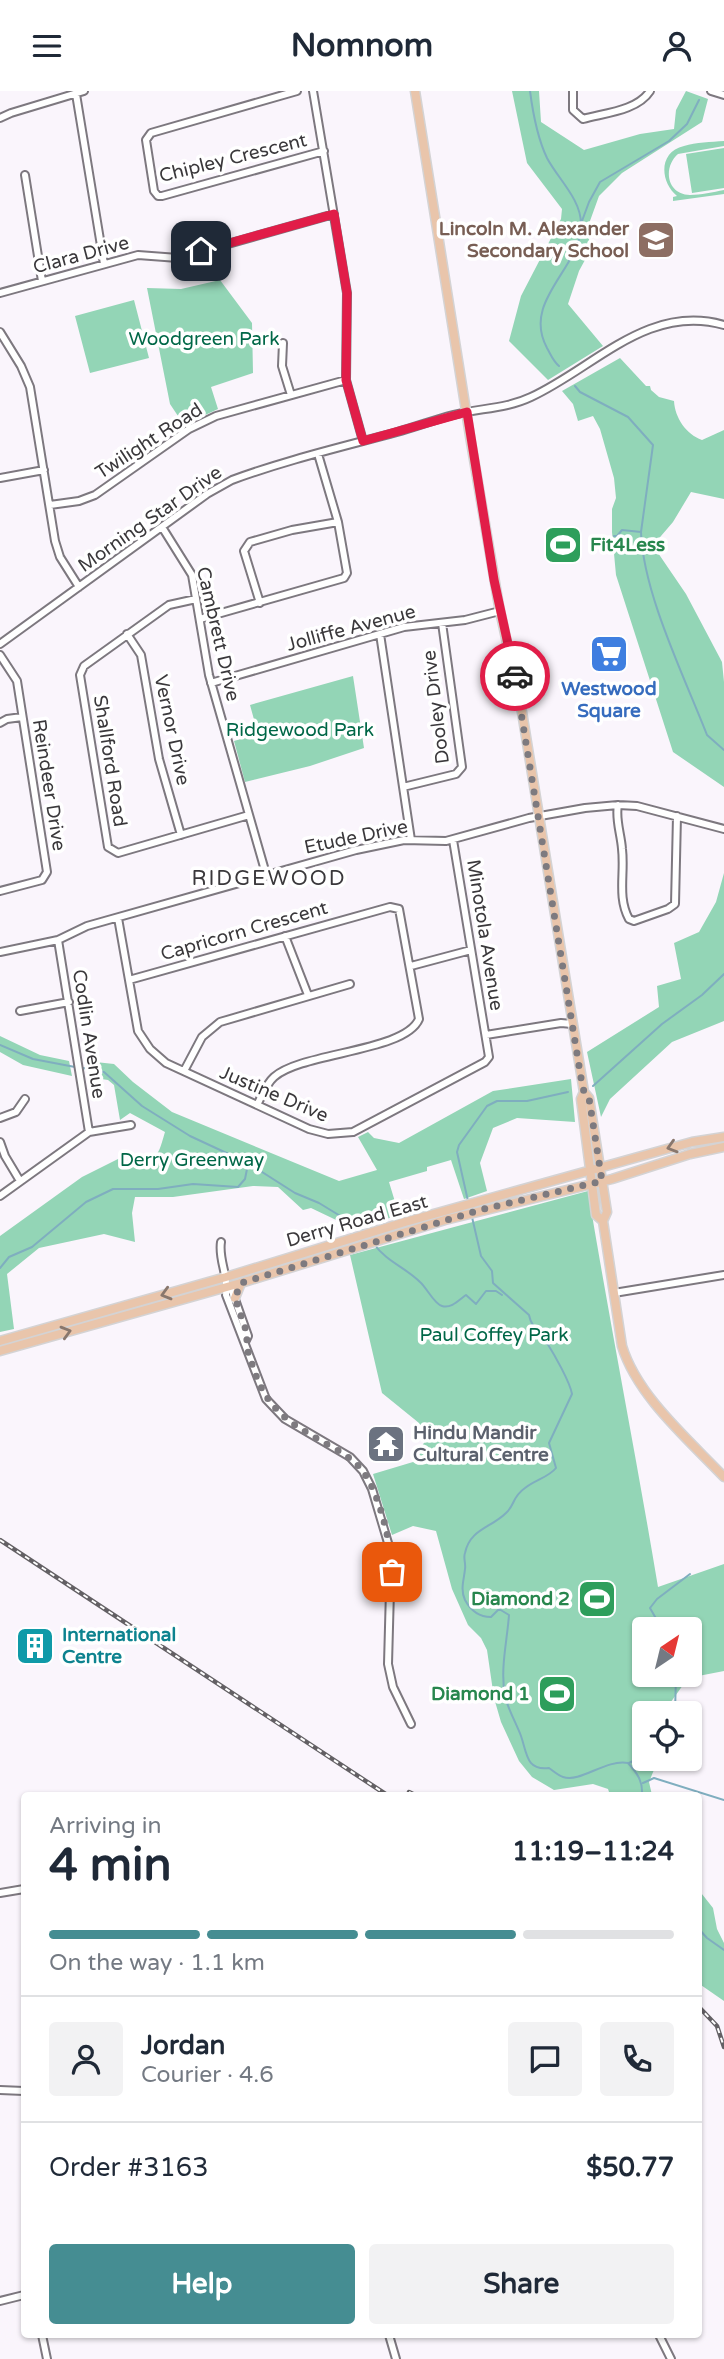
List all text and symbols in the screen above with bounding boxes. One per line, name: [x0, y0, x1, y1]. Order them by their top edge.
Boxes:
icon: menu: [28, 27, 66, 65]
text: Nomnom: [291, 27, 433, 65]
icon: person: [658, 27, 696, 65]
street label: Chipley Crescent: [157, 129, 309, 187]
place label: Lincoln M. Alexander Secondary School: [439, 218, 630, 263]
school or university icon: Lincoln M. Alexander Secondary School: [635, 219, 677, 261]
pin: [171, 221, 231, 281]
street label: Clara Drive: [31, 232, 131, 278]
icon: home: [182, 232, 220, 270]
park label: Woodgreen Park: [128, 328, 280, 350]
street label: Twilight Road: [92, 398, 206, 484]
street label: Morning Star Drive: [74, 461, 226, 577]
sports icon: Fit4Less: [542, 524, 584, 566]
place label: Fit4Less: [590, 534, 665, 556]
street label: Cambrett Drive: [192, 565, 244, 703]
street label: Jolliffe Avenue: [284, 600, 418, 656]
supermarket icon: Westwood Square: [588, 633, 630, 675]
courier: [480, 641, 550, 711]
street label: Dooley Drive: [418, 649, 454, 765]
icon: car: [496, 657, 534, 695]
street label: Vernor Drive: [150, 673, 194, 787]
place label: Westwood Square: [561, 678, 657, 723]
street label: Shallford Road: [89, 693, 131, 829]
street label: Reindeer Drive: [28, 718, 70, 852]
park label: Ridgewood Park: [226, 719, 374, 741]
street label: Etude Drive: [302, 815, 410, 859]
street label: Minotola Avenue: [462, 858, 508, 1012]
district label: RIDGEWOOD: [191, 866, 347, 891]
street label: Capricorn Crescent: [158, 897, 330, 965]
street label: Codlin Avenue: [68, 968, 110, 1100]
street label: Justine Drive: [217, 1061, 331, 1127]
one-way arrow: [667, 1139, 679, 1154]
park label: Derry Greenway: [120, 1149, 264, 1171]
street label: Derry Road East: [284, 1190, 430, 1252]
one-way arrow: [160, 1286, 172, 1301]
park label: Paul Coffey Park: [419, 1324, 569, 1346]
one-way arrow: [60, 1326, 72, 1341]
place label: Hindu Mandir Cultural Centre: [413, 1422, 549, 1466]
temple icon: Hindu Mandir Cultural Centre: [365, 1423, 407, 1465]
pin: [362, 1542, 422, 1602]
icon: bag: [373, 1553, 411, 1591]
sports icon: Diamond 2: [576, 1578, 618, 1620]
place label: Diamond 2: [471, 1588, 570, 1610]
north arrow: [632, 1617, 702, 1687]
map controls: [632, 1617, 702, 1771]
place label: International Centre: [62, 1624, 176, 1668]
building icon: International Centre: [14, 1625, 56, 1667]
sports icon: Diamond 1: [536, 1673, 578, 1715]
place label: Diamond 1: [431, 1683, 530, 1705]
button: locate: [632, 1701, 702, 1771]
text: Arriving in: [49, 1812, 162, 1840]
text: 11:19–11:24: [512, 1836, 674, 1867]
text: 4 min: [49, 1838, 172, 1893]
text: On the way · 1.1 km: [49, 1949, 265, 1977]
button: person: [49, 2022, 123, 2096]
button: chat: [508, 2022, 582, 2096]
button: phone: [600, 2022, 674, 2096]
text: Jordan: [141, 2030, 225, 2061]
text: Courier · 4.6: [141, 2061, 274, 2089]
text: Order #3163: [49, 2152, 209, 2183]
text: $50.77: [586, 2152, 674, 2183]
button: Help: [49, 2244, 355, 2324]
button: Share: [369, 2244, 674, 2324]

